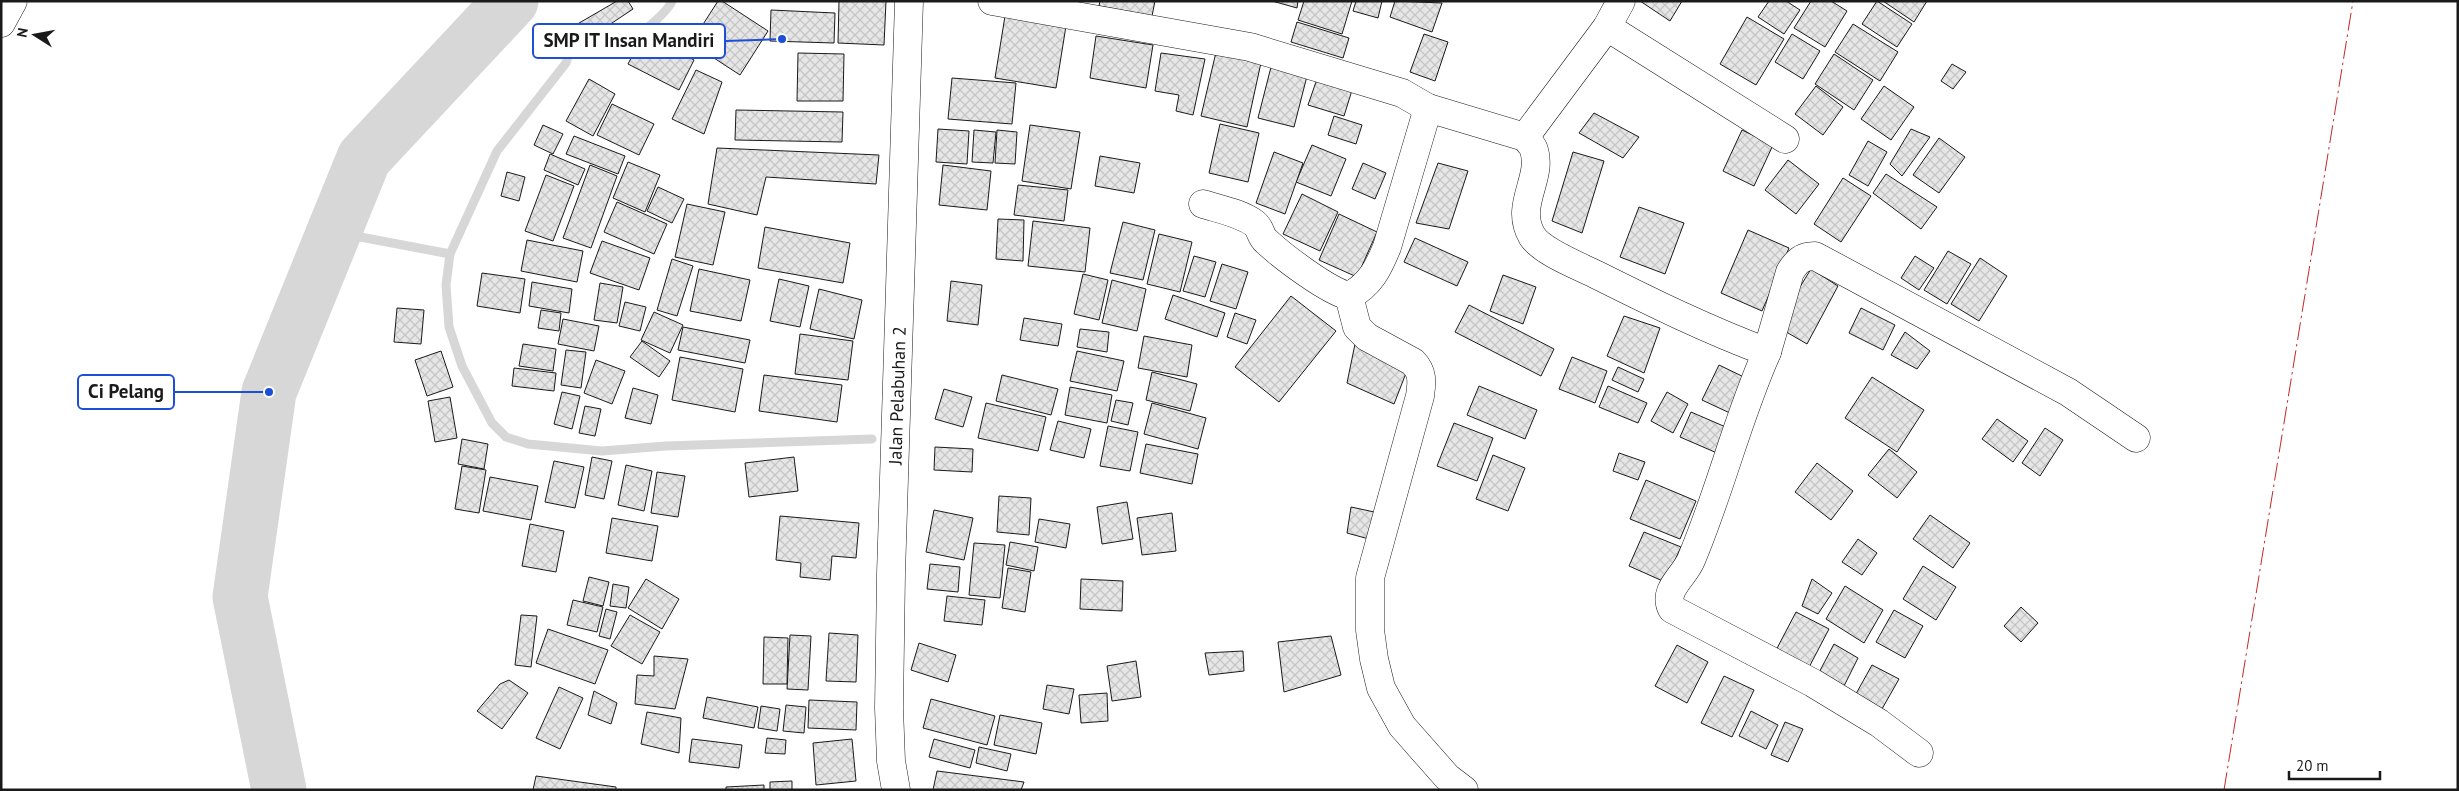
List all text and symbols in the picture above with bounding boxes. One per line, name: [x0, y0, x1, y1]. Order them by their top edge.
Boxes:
north arrow: [10, 10, 60, 60]
callout: SMP IT Insan Mandiri: [533, 24, 725, 58]
text: N: [13, 26, 32, 39]
text: SMP IT Insan Mandiri: [544, 28, 714, 52]
street label: Jalan Pelabuhan 2: [883, 326, 910, 466]
callout: Ci Pelang: [78, 375, 174, 409]
text: Ci Pelang: [88, 379, 164, 403]
scale bar: [2289, 748, 2380, 780]
text: 20 m: [2296, 756, 2329, 775]

